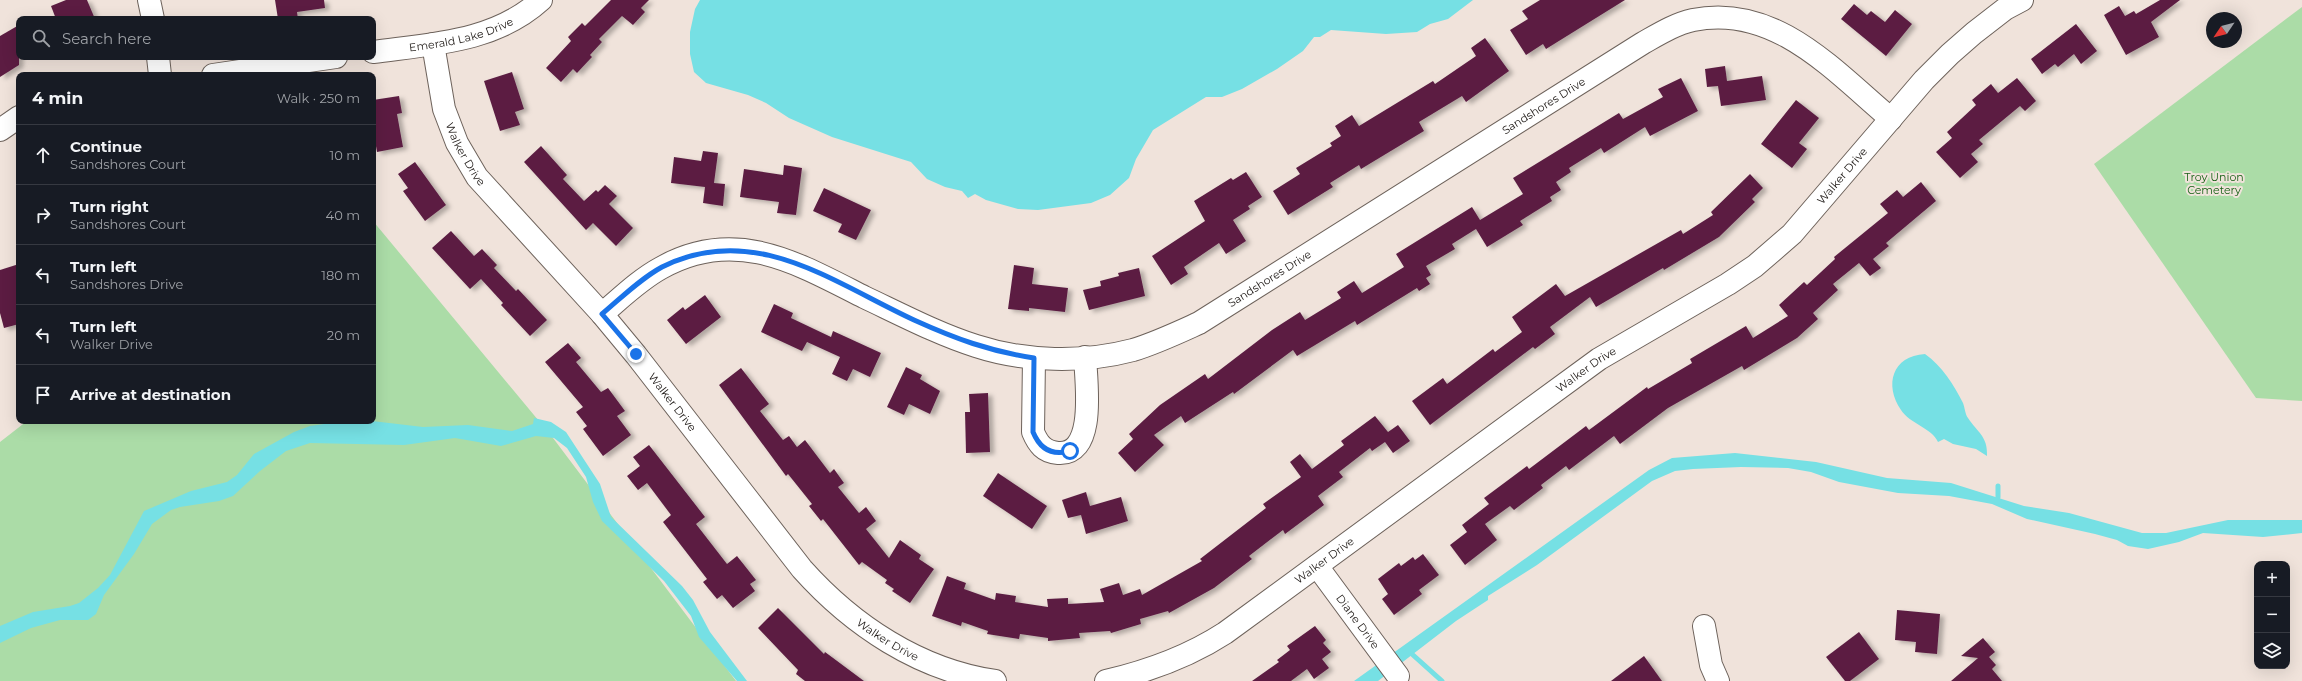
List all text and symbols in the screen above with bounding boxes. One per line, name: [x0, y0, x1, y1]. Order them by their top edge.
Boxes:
north arrow: [2206, 12, 2242, 48]
street label: Emerald Lake Drive: [408, 14, 516, 54]
search box: [16, 16, 376, 60]
icon: search: [30, 27, 52, 49]
text: Search here: [62, 29, 151, 48]
street label: Sandshores Drive: [1499, 74, 1588, 137]
text: 4 min: [32, 88, 83, 108]
text: Walk · 250 m: [277, 90, 360, 106]
street label: Walker Drive: [443, 120, 489, 189]
text: Continue: [70, 137, 142, 156]
icon: ahead: [32, 144, 54, 166]
street label: Walker Drive: [1814, 144, 1870, 207]
text: 10 m: [330, 147, 360, 163]
text: Sandshores Court: [70, 156, 186, 172]
park label: Troy Union Cemetery: [2184, 170, 2244, 197]
text: Turn right: [70, 197, 149, 216]
icon: right: [32, 204, 54, 226]
text: 40 m: [326, 207, 360, 223]
text: Sandshores Court: [70, 216, 186, 232]
street label: Sandshores Drive: [1225, 247, 1314, 310]
text: Turn left: [70, 257, 137, 276]
icon: left: [32, 264, 54, 286]
text: 180 m: [321, 267, 360, 283]
text: Sandshores Drive: [70, 276, 183, 292]
text: Turn left: [70, 317, 137, 336]
icon: left: [32, 324, 54, 346]
text: 20 m: [327, 327, 360, 343]
text: Walker Drive: [70, 336, 153, 352]
street label: Walker Drive: [1553, 343, 1619, 395]
route end: [627, 345, 645, 363]
street label: Walker Drive: [645, 370, 700, 434]
icon: arrive: [32, 384, 54, 406]
text: Arrive at destination: [70, 385, 231, 404]
route start: [1061, 442, 1079, 460]
street label: Walker Drive: [1292, 534, 1357, 587]
map controls: [2254, 561, 2290, 669]
button: +: [2254, 561, 2290, 597]
street label: Diane Drive: [1333, 591, 1383, 652]
button: −: [2254, 597, 2290, 633]
street label: Walker Drive: [854, 615, 921, 664]
button: layers: [2254, 633, 2290, 669]

